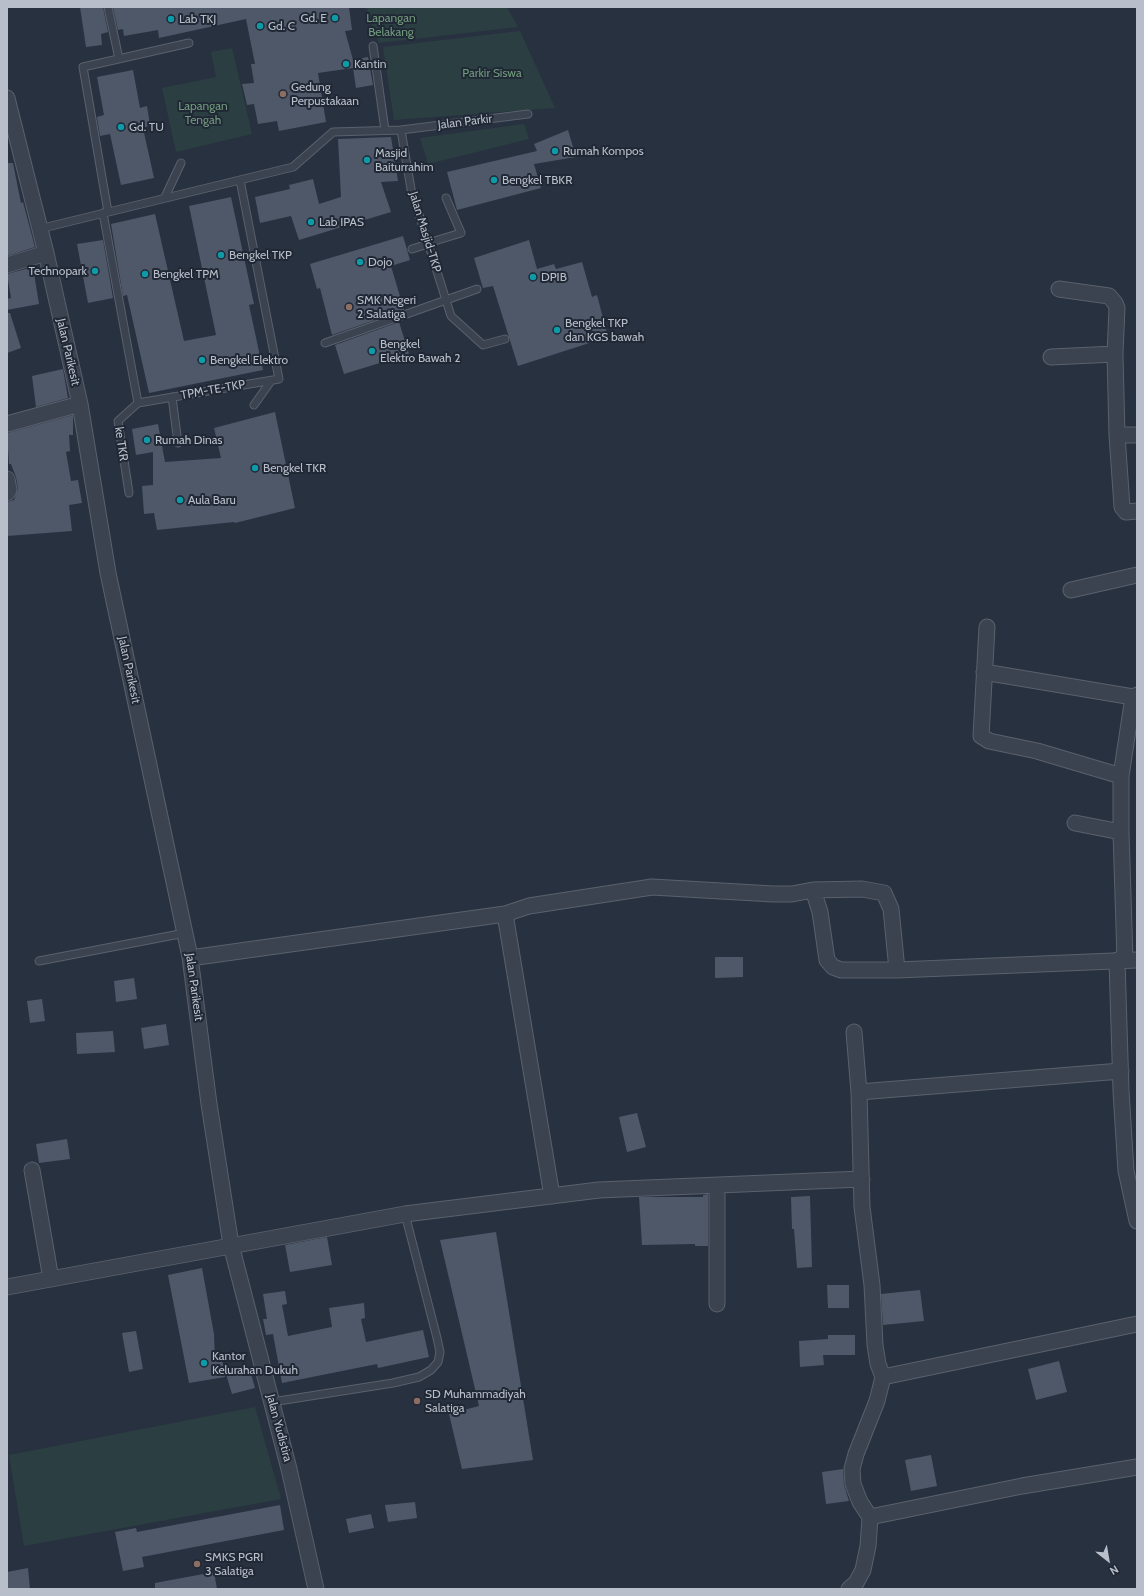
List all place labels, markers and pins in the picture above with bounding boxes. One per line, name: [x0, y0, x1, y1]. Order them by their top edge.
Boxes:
place label: Gd. E: [300, 11, 327, 25]
place label: Lab TKJ: [179, 12, 216, 26]
marker: Gd. E: [330, 13, 340, 23]
marker: Lab TKJ: [166, 14, 176, 24]
place label: Gd. C: [268, 19, 295, 33]
marker: Gd. C: [255, 21, 265, 31]
place label: Kantin: [354, 57, 386, 71]
marker: Kantin: [341, 59, 351, 69]
place label: Gedung Perpustakaan: [291, 80, 359, 108]
marker: Gedung Perpustakaan: [278, 89, 288, 99]
place label: Gd. TU: [129, 120, 164, 134]
marker: Gd. TU: [116, 122, 126, 132]
place label: Rumah Kompos: [563, 144, 644, 158]
place label: Masjid Baiturrahim: [375, 146, 434, 174]
marker: Rumah Kompos: [550, 146, 560, 156]
marker: Masjid Baiturrahim: [362, 155, 372, 165]
place label: Bengkel TBKR: [502, 173, 572, 187]
marker: Bengkel TBKR: [489, 175, 499, 185]
place label: Lab IPAS: [319, 215, 364, 229]
marker: Lab IPAS: [306, 217, 316, 227]
place label: Bengkel TKP: [229, 248, 292, 262]
marker: Bengkel TKP: [216, 250, 226, 260]
place label: Dojo: [368, 255, 392, 269]
marker: Dojo: [355, 257, 365, 267]
place label: Technopark: [29, 264, 87, 278]
marker: Technopark: [90, 266, 100, 276]
place label: Bengkel TPM: [153, 267, 219, 281]
marker: Bengkel TPM: [140, 269, 150, 279]
place label: DPIB: [541, 270, 567, 284]
marker: DPIB: [528, 272, 538, 282]
place label: SMK Negeri 2 Salatiga: [357, 293, 416, 321]
marker: SMK Negeri 2 Salatiga: [344, 302, 354, 312]
place label: Bengkel TKP dan KGS bawah: [565, 316, 644, 344]
marker: Bengkel TKP dan KGS bawah: [552, 325, 562, 335]
place label: Bengkel Elektro Bawah 2: [380, 337, 461, 365]
marker: Bengkel Elektro Bawah 2: [367, 346, 377, 356]
place label: Bengkel Elektro: [210, 353, 288, 367]
marker: Bengkel Elektro: [197, 355, 207, 365]
place label: Rumah Dinas: [155, 433, 222, 447]
marker: Rumah Dinas: [142, 435, 152, 445]
place label: Bengkel TKR: [263, 461, 326, 475]
marker: Bengkel TKR: [250, 463, 260, 473]
place label: Aula Baru: [188, 493, 236, 507]
marker: Aula Baru: [175, 495, 185, 505]
place label: Kantor Kelurahan Dukuh: [212, 1349, 298, 1377]
marker: Kantor Kelurahan Dukuh: [199, 1358, 209, 1368]
place label: SD Muhammadiyah Salatiga: [425, 1387, 526, 1415]
marker: SD Muhammadiyah Salatiga: [412, 1396, 422, 1406]
place label: SMKS PGRI 3 Salatiga: [205, 1550, 263, 1578]
marker: SMKS PGRI 3 Salatiga: [192, 1559, 202, 1569]

